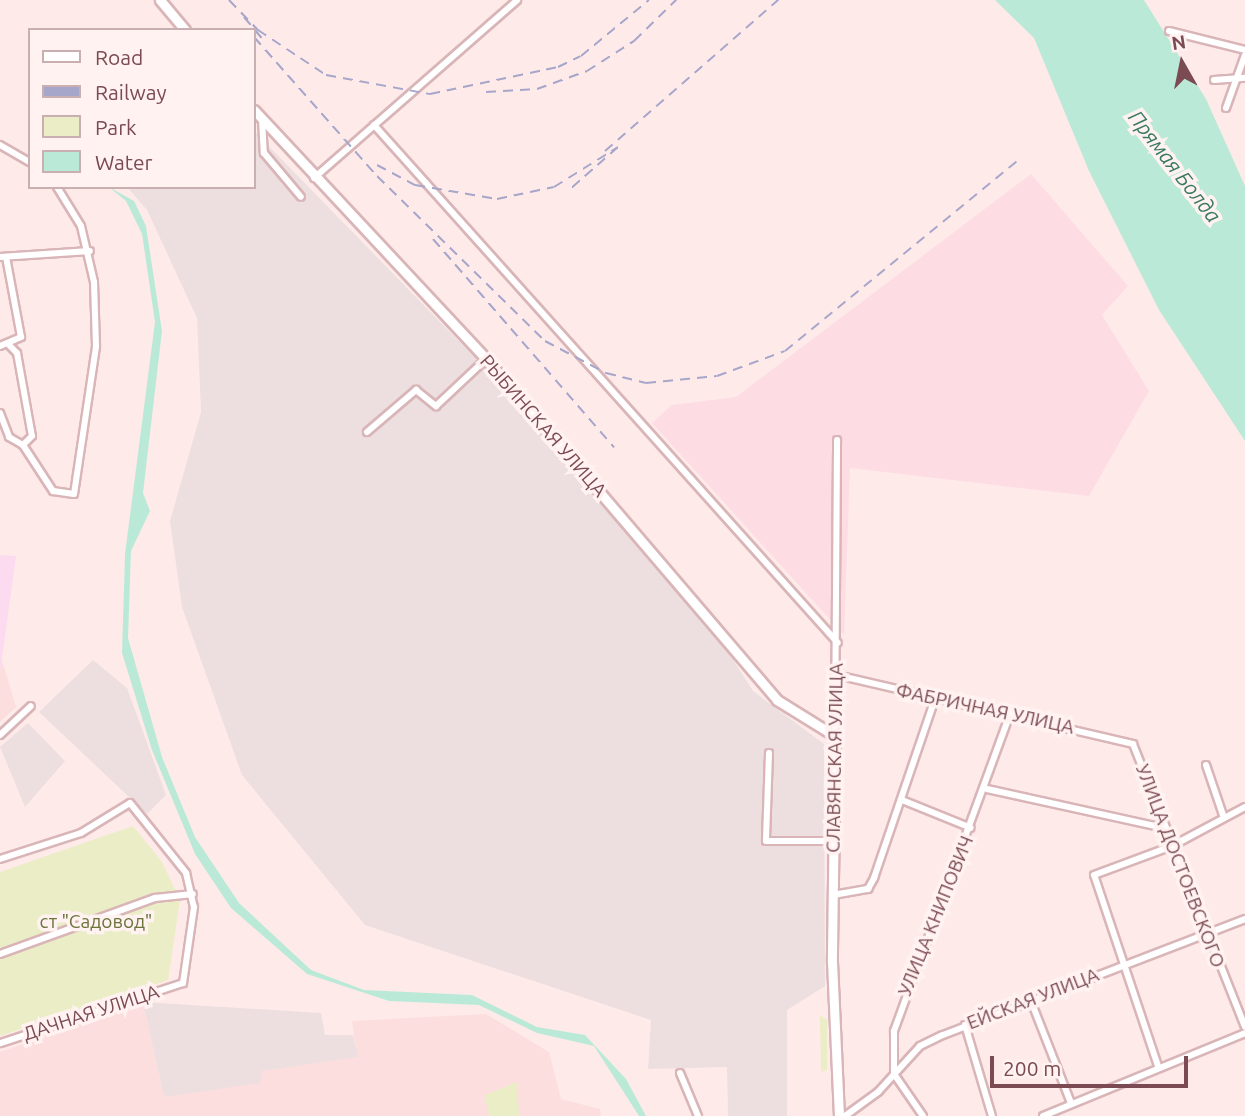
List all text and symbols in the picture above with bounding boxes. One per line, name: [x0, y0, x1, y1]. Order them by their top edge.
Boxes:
legend: [28, 28, 256, 189]
north arrow: [1147, 28, 1217, 98]
text: N: [1170, 30, 1187, 54]
text: Road: [95, 45, 143, 69]
text: Railway: [95, 80, 167, 104]
water label: Прямая Болда: [1123, 105, 1227, 227]
text: Park: [95, 115, 137, 139]
text: Water: [95, 150, 153, 174]
street label: РЫБИНСКАЯ УЛИЦА: [475, 350, 611, 502]
street label: СЛАВЯНСКАЯ УЛИЦА: [822, 663, 848, 853]
street label: ФАБРИЧНАЯ УЛИЦА: [894, 679, 1076, 739]
street label: УЛИЦА ДОСТОЕВСКОГО: [1131, 761, 1229, 971]
street label: УЛИЦА КНИПОВИЧ: [893, 833, 979, 999]
park label: ст "Садовод": [40, 911, 152, 933]
street label: ЕЙСКАЯ УЛИЦА: [964, 963, 1102, 1035]
street label: ДАЧНАЯ УЛИЦА: [20, 980, 162, 1046]
scale bar: [993, 1042, 1191, 1086]
text: 200 m: [1003, 1056, 1061, 1080]

